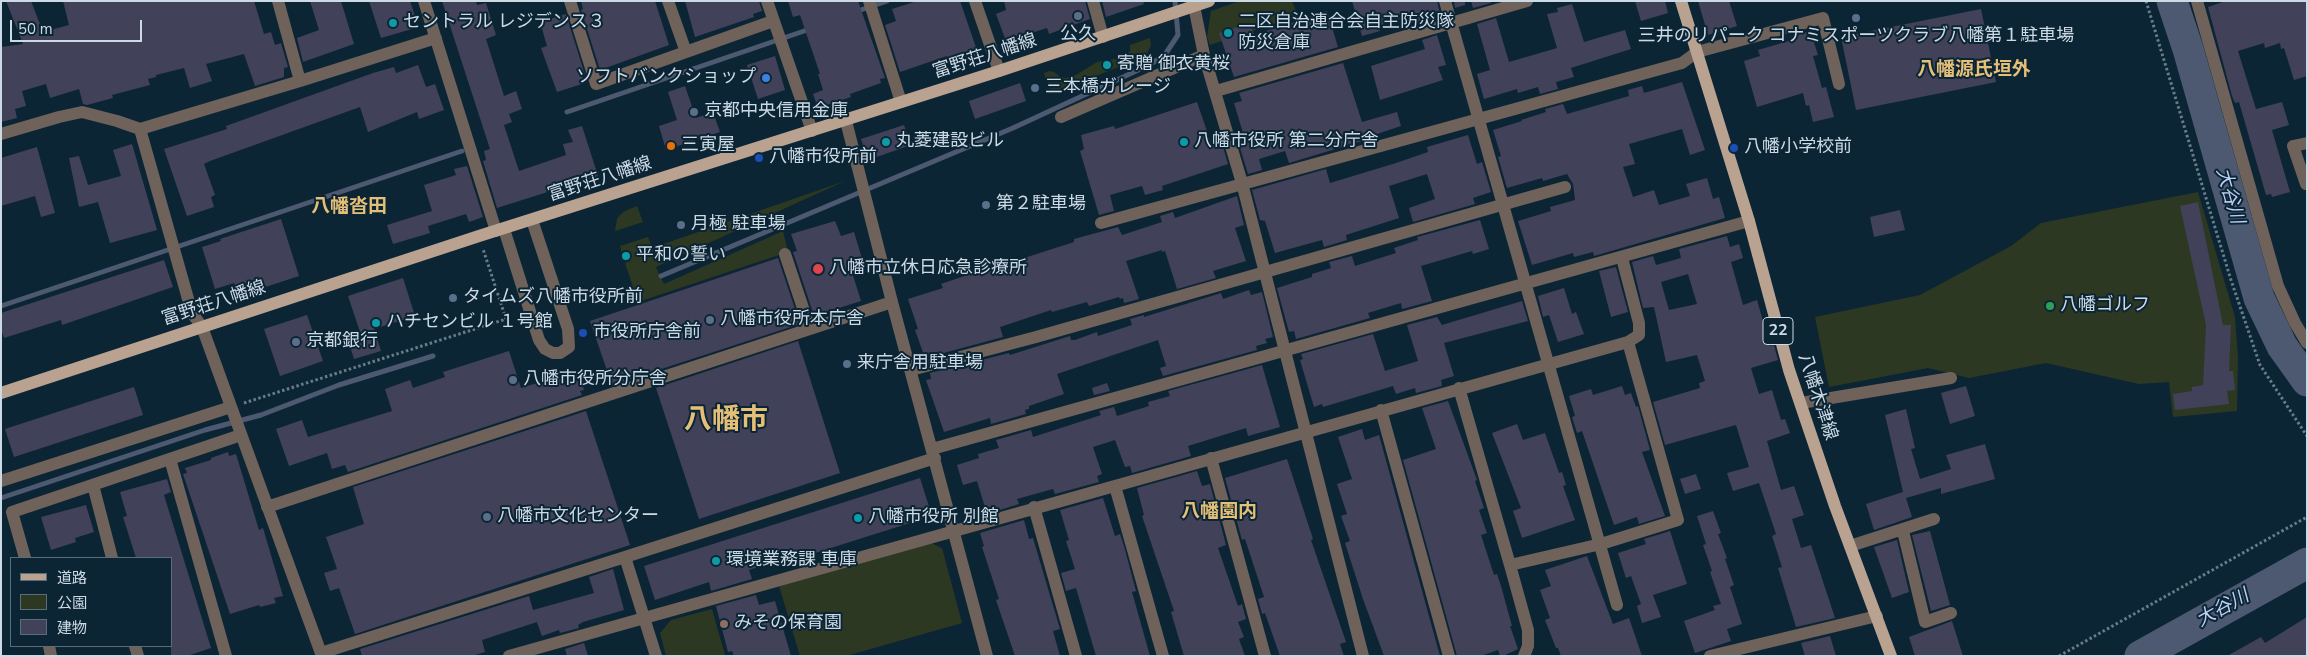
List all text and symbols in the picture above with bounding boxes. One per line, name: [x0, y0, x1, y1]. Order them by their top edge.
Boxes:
scale bar: [12, 10, 145, 42]
marker: 公久: [1072, 10, 1084, 22]
place label: セントラル レジデンス３: [403, 12, 606, 34]
place label: 二区自治連合会自主防災隊 防災倉庫: [1238, 12, 1454, 54]
marker: 三井のリパーク コナミスポーツクラブ八幡第１駐車場: [1850, 12, 1862, 24]
marker: セントラル レジデンス３: [387, 17, 399, 29]
text: 50 m: [18, 19, 53, 39]
place label: 公久: [1060, 24, 1096, 46]
place label: 三井のリパーク コナミスポーツクラブ八幡第１駐車場: [1638, 26, 2074, 48]
marker: 二区自治連合会自主防災隊 防災倉庫: [1222, 27, 1234, 39]
street label: 富野荘八幡線: [930, 30, 1040, 84]
place label: 寄贈 御衣黄桜: [1117, 54, 1230, 76]
marker: 寄贈 御衣黄桜: [1101, 59, 1113, 71]
district label: 八幡源氏垣外: [1917, 59, 2031, 81]
place label: ソフトバンクショップ: [576, 67, 756, 89]
marker: ソフトバンクショップ: [760, 72, 772, 84]
place label: 三本橋ガレージ: [1045, 77, 1171, 99]
marker: 三本橋ガレージ: [1029, 82, 1041, 94]
place label: 京都中央信用金庫: [704, 101, 848, 123]
marker: 京都中央信用金庫: [688, 106, 700, 118]
place label: 丸菱建設ビル: [896, 131, 1004, 153]
place label: 八幡市役所 第二分庁舎: [1194, 131, 1379, 153]
place label: 三寅屋: [681, 135, 735, 157]
marker: 丸菱建設ビル: [880, 136, 892, 148]
marker: 八幡市役所 第二分庁舎: [1178, 136, 1190, 148]
place label: 八幡小学校前: [1744, 137, 1852, 159]
marker: 三寅屋: [665, 140, 677, 152]
marker: 八幡小学校前: [1728, 142, 1740, 154]
place label: 八幡市役所前: [769, 147, 877, 169]
marker: 八幡市役所前: [753, 152, 765, 164]
street label: 富野荘八幡線: [545, 153, 655, 207]
water label: 大谷川: [2210, 165, 2248, 227]
place label: 第２駐車場: [996, 194, 1086, 216]
district label: 八幡沓田: [311, 196, 387, 218]
marker: 第２駐車場: [980, 199, 992, 211]
place label: 月極 駐車場: [691, 214, 786, 236]
marker: 月極 駐車場: [675, 219, 687, 231]
place label: 平和の誓い: [636, 245, 726, 267]
marker: 平和の誓い: [620, 250, 632, 262]
place label: 八幡市立休日応急診療所: [829, 258, 1027, 280]
marker: 八幡市立休日応急診療所: [811, 262, 825, 276]
street label: 富野荘八幡線: [159, 277, 269, 331]
place label: タイムズ八幡市役所前: [463, 287, 643, 309]
marker: タイムズ八幡市役所前: [447, 292, 459, 304]
place label: 八幡ゴルフ: [2060, 295, 2150, 317]
marker: 八幡ゴルフ: [2044, 300, 2056, 312]
place label: 八幡市役所本庁舎: [720, 309, 864, 331]
place label: ハチセンビル １号館: [386, 312, 553, 334]
marker: 八幡市役所本庁舎: [704, 314, 716, 326]
marker: ハチセンビル １号館: [370, 317, 382, 329]
road number: 22: [1763, 318, 1793, 344]
place label: 市役所庁舎前: [593, 322, 701, 344]
marker: 市役所庁舎前: [577, 327, 589, 339]
place label: 京都銀行: [306, 331, 378, 353]
marker: 京都銀行: [290, 336, 302, 348]
street label: 八幡木津線: [1793, 351, 1841, 443]
place label: 来庁舎用駐車場: [857, 353, 983, 375]
marker: 来庁舎用駐車場: [841, 358, 853, 370]
place label: 八幡市役所分庁舎: [523, 369, 667, 391]
marker: 八幡市役所分庁舎: [507, 374, 519, 386]
district label: 八幡市: [684, 404, 768, 438]
district label: 八幡園内: [1181, 501, 1257, 523]
place label: 八幡市文化センター: [497, 506, 659, 528]
place label: 八幡市役所 別館: [868, 507, 999, 529]
marker: 八幡市文化センター: [481, 511, 493, 523]
marker: 八幡市役所 別館: [852, 512, 864, 524]
place label: 環境業務課 車庫: [726, 550, 857, 572]
marker: 環境業務課 車庫: [710, 555, 722, 567]
legend: [10, 557, 172, 647]
text: 道路: [57, 568, 87, 588]
water label: 大谷川: [2193, 585, 2253, 633]
text: 公園: [57, 593, 87, 613]
place label: みその保育園: [734, 613, 842, 635]
text: 建物: [57, 618, 87, 638]
marker: みその保育園: [718, 618, 730, 630]

